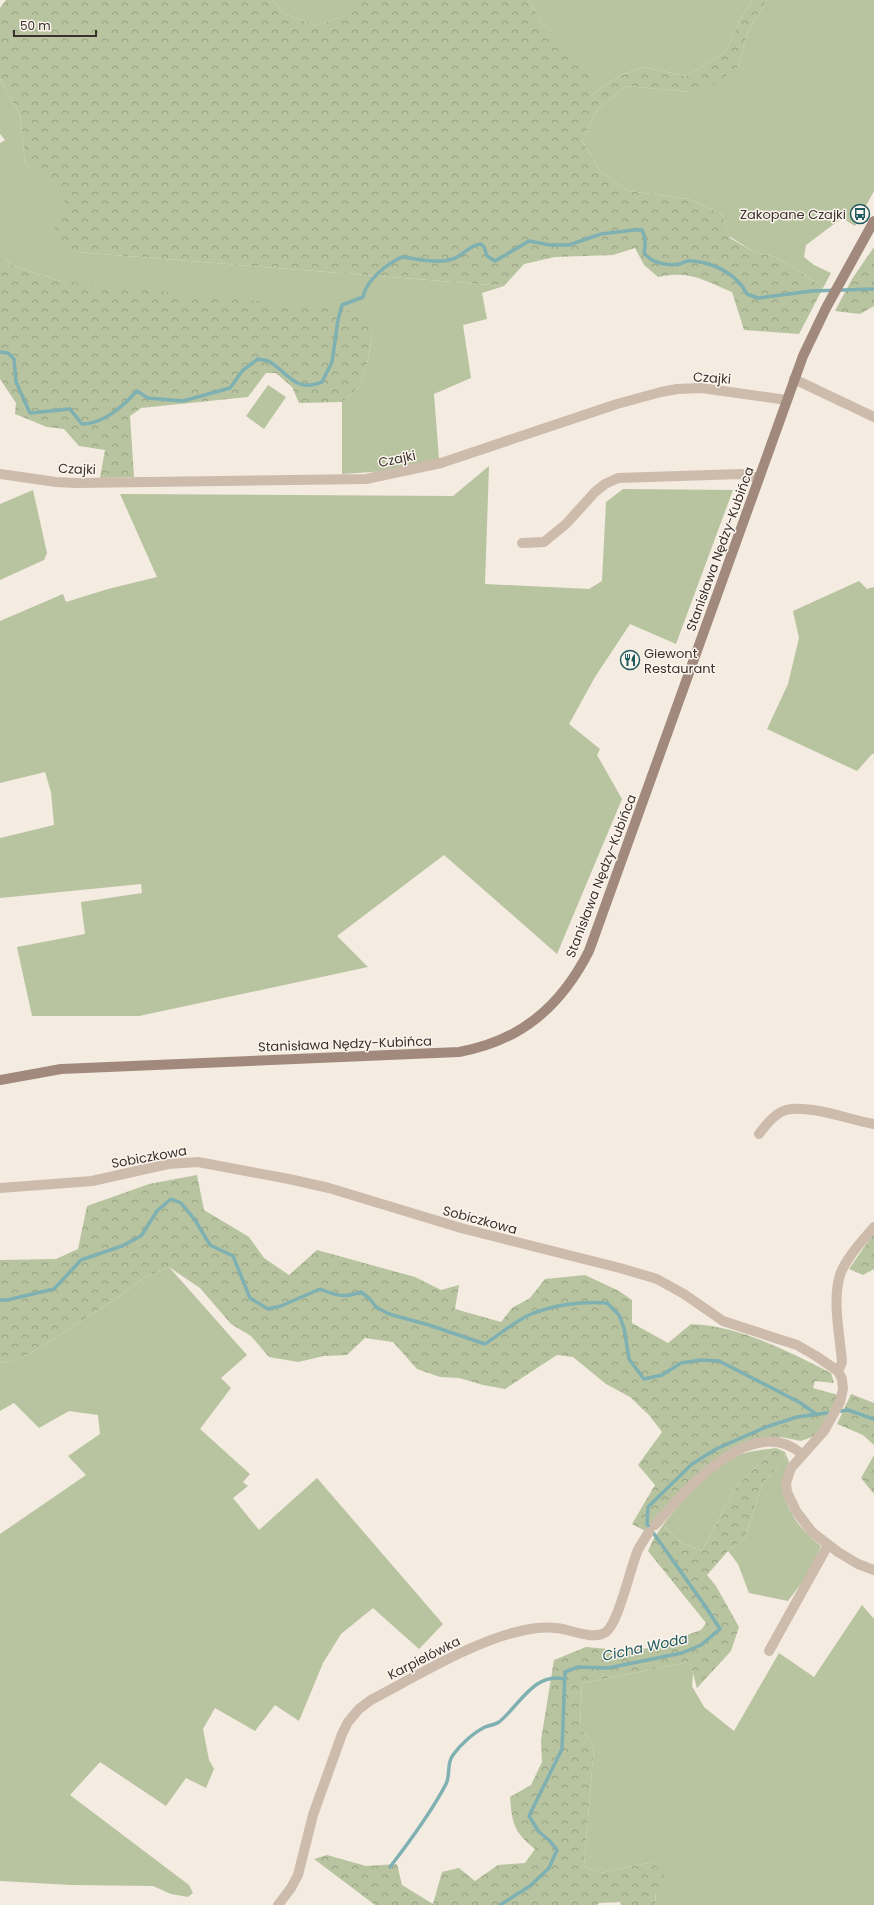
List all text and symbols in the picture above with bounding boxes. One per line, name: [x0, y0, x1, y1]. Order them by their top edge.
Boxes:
scale bar: [14, 12, 96, 38]
text: 50 m: [20, 17, 51, 34]
bus stop icon: Zakopane Czajki: [849, 203, 871, 225]
place label: Zakopane Czajki: [740, 205, 846, 224]
street label: Czajki: [692, 367, 732, 389]
street label: Czajki: [377, 446, 417, 472]
street label: Czajki: [58, 459, 96, 479]
street label: Stanisława Nędzy-Kubińca: [681, 464, 759, 634]
place label: Giewont Restaurant: [644, 644, 716, 678]
restaurant icon: Giewont Restaurant: [619, 649, 641, 671]
street label: Stanisława Nędzy-Kubińca: [561, 791, 641, 961]
street label: Stanisława Nędzy-Kubińca: [258, 1031, 432, 1057]
street label: Sobiczkowa: [110, 1141, 188, 1173]
street label: Sobiczkowa: [441, 1201, 519, 1239]
water label: Cicha Woda: [600, 1628, 690, 1666]
street label: Karpielówka: [384, 1632, 464, 1684]

